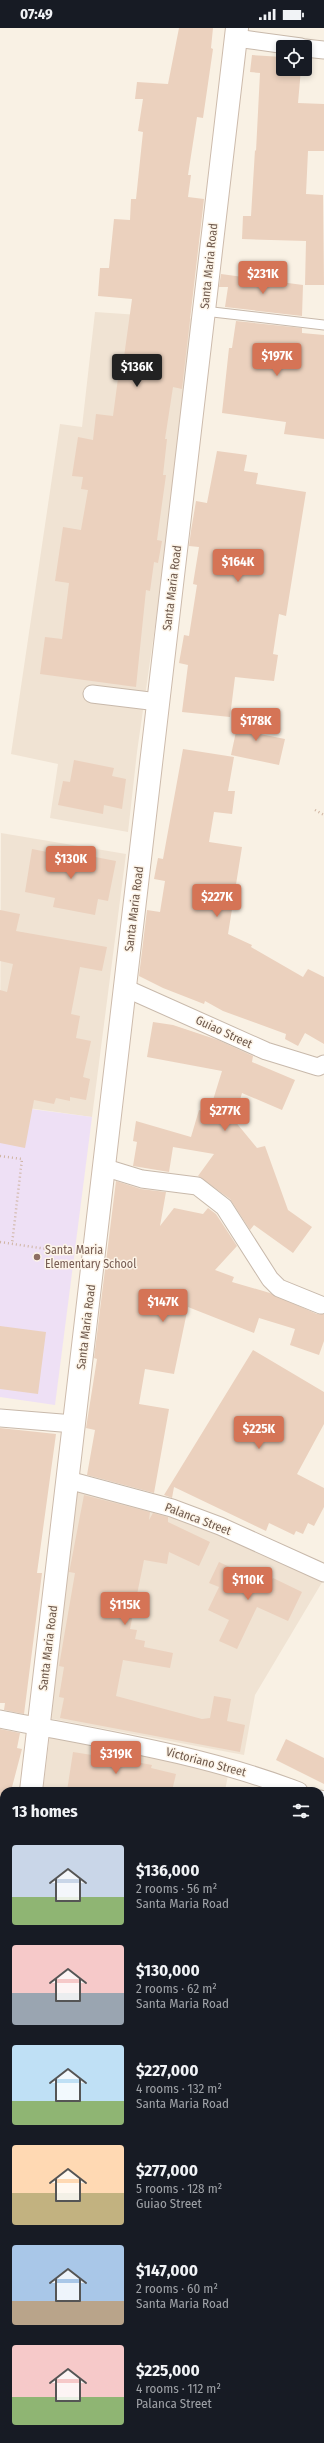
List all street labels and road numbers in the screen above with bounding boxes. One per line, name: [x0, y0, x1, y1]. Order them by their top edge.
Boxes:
street label: Santa Maria Road: [198, 223, 220, 309]
street label: Santa Maria Road: [160, 545, 184, 631]
street label: Santa Maria Road: [122, 866, 146, 952]
street label: Guiao Street: [194, 1013, 255, 1051]
street label: Santa Maria Road: [74, 1284, 98, 1370]
street label: Palanca Street: [163, 1500, 233, 1538]
street label: Santa Maria Road: [36, 1605, 60, 1691]
street label: Victoriano Street: [164, 1745, 248, 1779]

